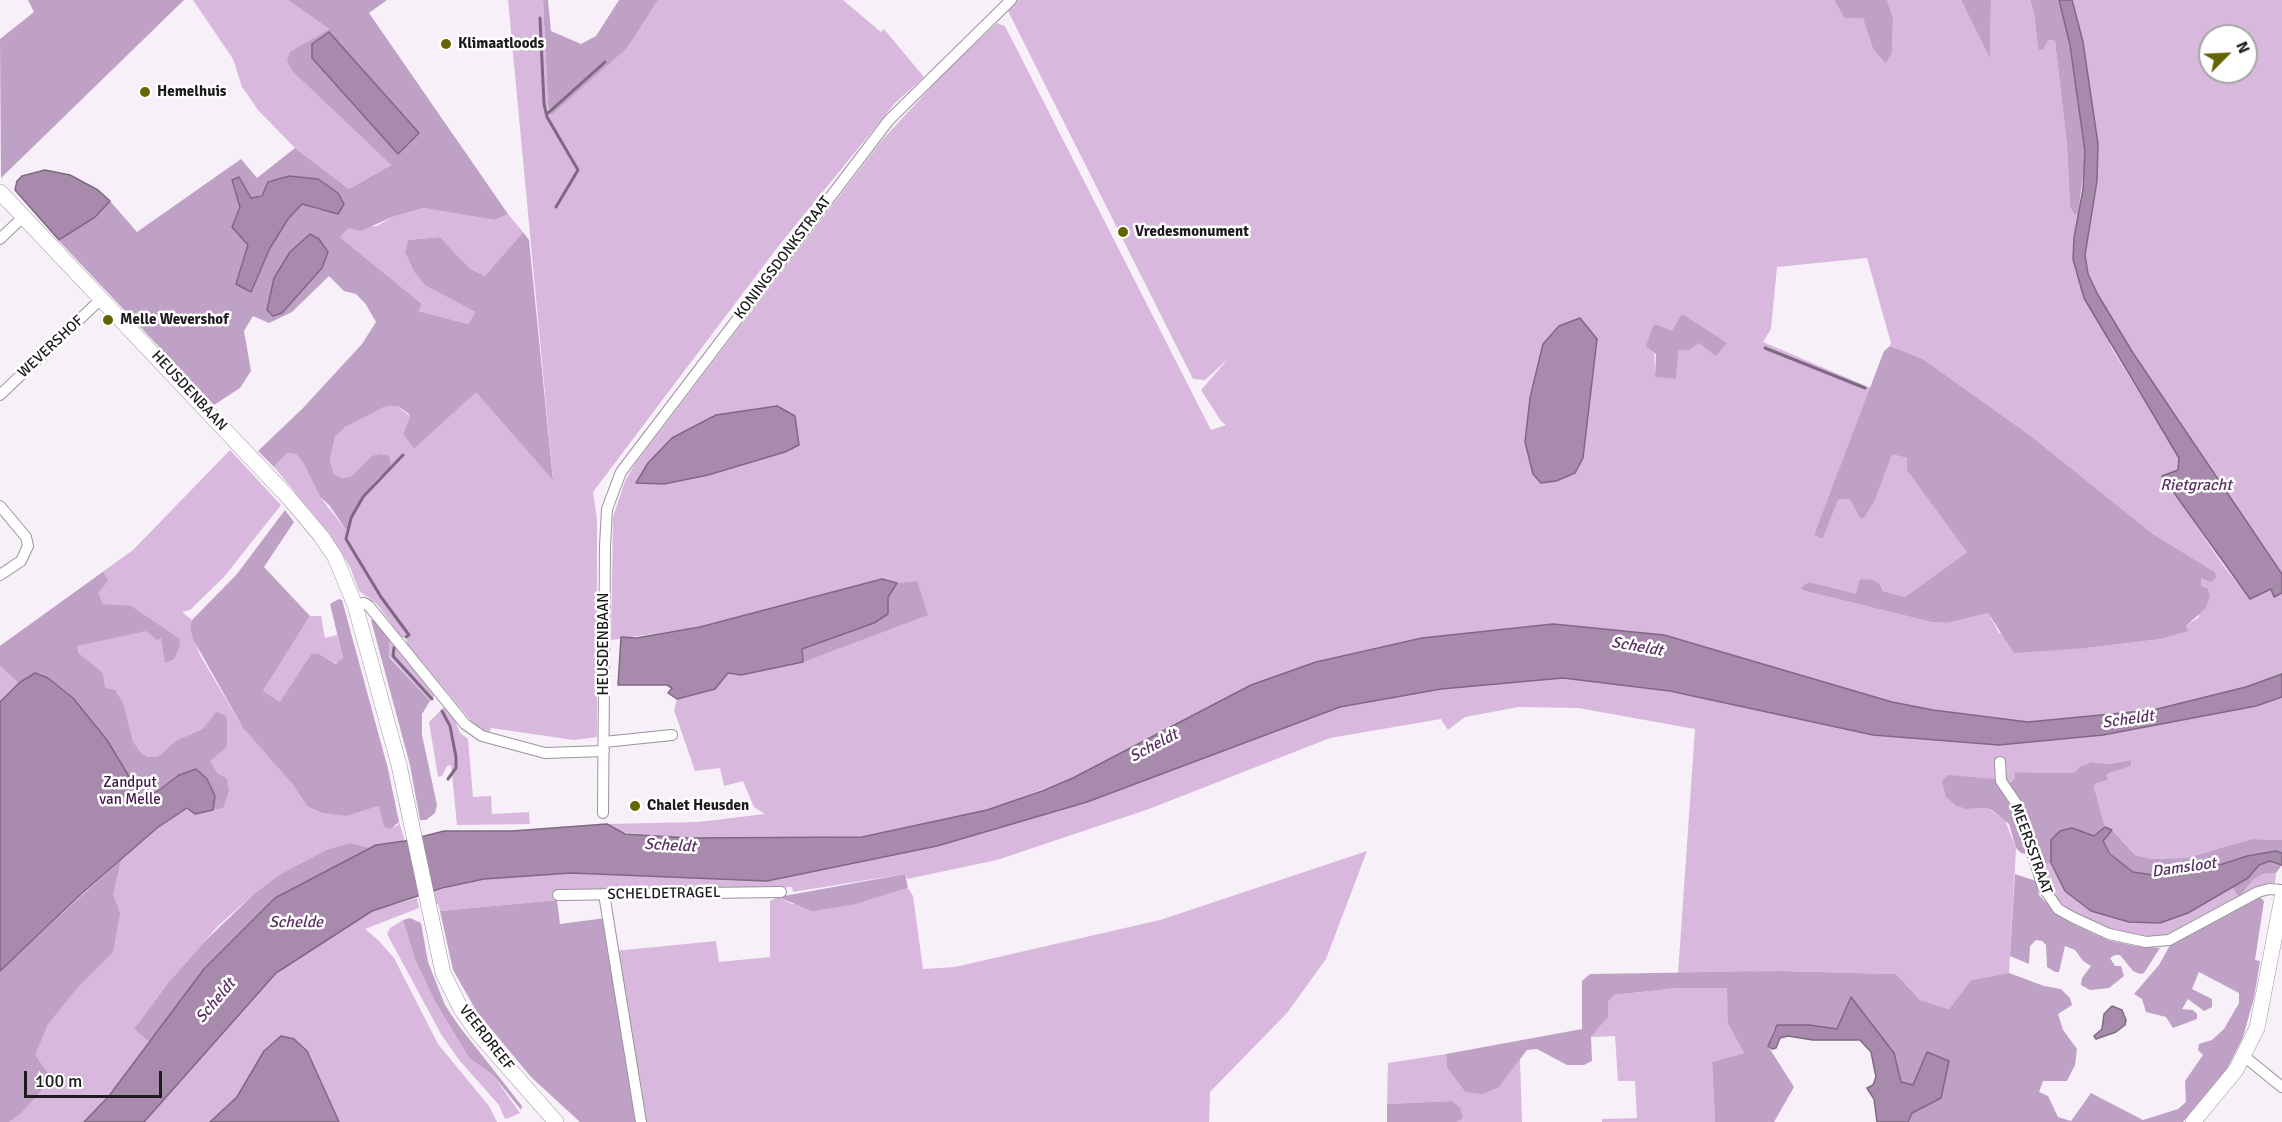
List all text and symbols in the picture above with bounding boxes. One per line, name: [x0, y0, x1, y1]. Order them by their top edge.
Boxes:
north arrow: [2198, 24, 2258, 84]
place label: Klimaatloods: [458, 35, 544, 53]
marker: Klimaatloods: [439, 37, 453, 51]
text: N: [2231, 38, 2254, 57]
place label: Hemelhuis: [157, 83, 227, 101]
marker: Hemelhuis: [138, 85, 152, 99]
street label: KONINGSDONKSTRAAT: [731, 193, 835, 323]
place label: Vredesmonument: [1135, 223, 1249, 241]
marker: Vredesmonument: [1116, 225, 1130, 239]
place label: Melle Wevershof: [120, 311, 229, 329]
street label: WEVERSHOF: [14, 312, 88, 382]
marker: Melle Wevershof: [101, 313, 115, 327]
street label: HEUSDENBAAN: [147, 347, 231, 435]
water label: Rietgracht: [2160, 476, 2232, 496]
street label: HEUSDENBAAN: [595, 593, 613, 695]
water label: Scheldt: [1610, 633, 1664, 661]
water label: Scheldt: [2101, 707, 2155, 733]
water label: Scheldt: [1127, 725, 1181, 767]
park label: Zandput van Melle: [99, 774, 161, 809]
place label: Chalet Heusden: [647, 797, 749, 815]
marker: Chalet Heusden: [628, 799, 642, 813]
street label: MEERSSTRAAT: [2006, 801, 2056, 897]
water label: Scheldt: [644, 835, 696, 857]
water label: Damsloot: [2151, 854, 2217, 882]
street label: SCHELDETRAGEL: [607, 884, 721, 904]
water label: Schelde: [269, 913, 323, 933]
water label: Scheldt: [192, 975, 240, 1027]
street label: VEERDREEF: [455, 1002, 517, 1074]
scale bar: [27, 1059, 165, 1097]
text: 100 m: [35, 1070, 82, 1092]

